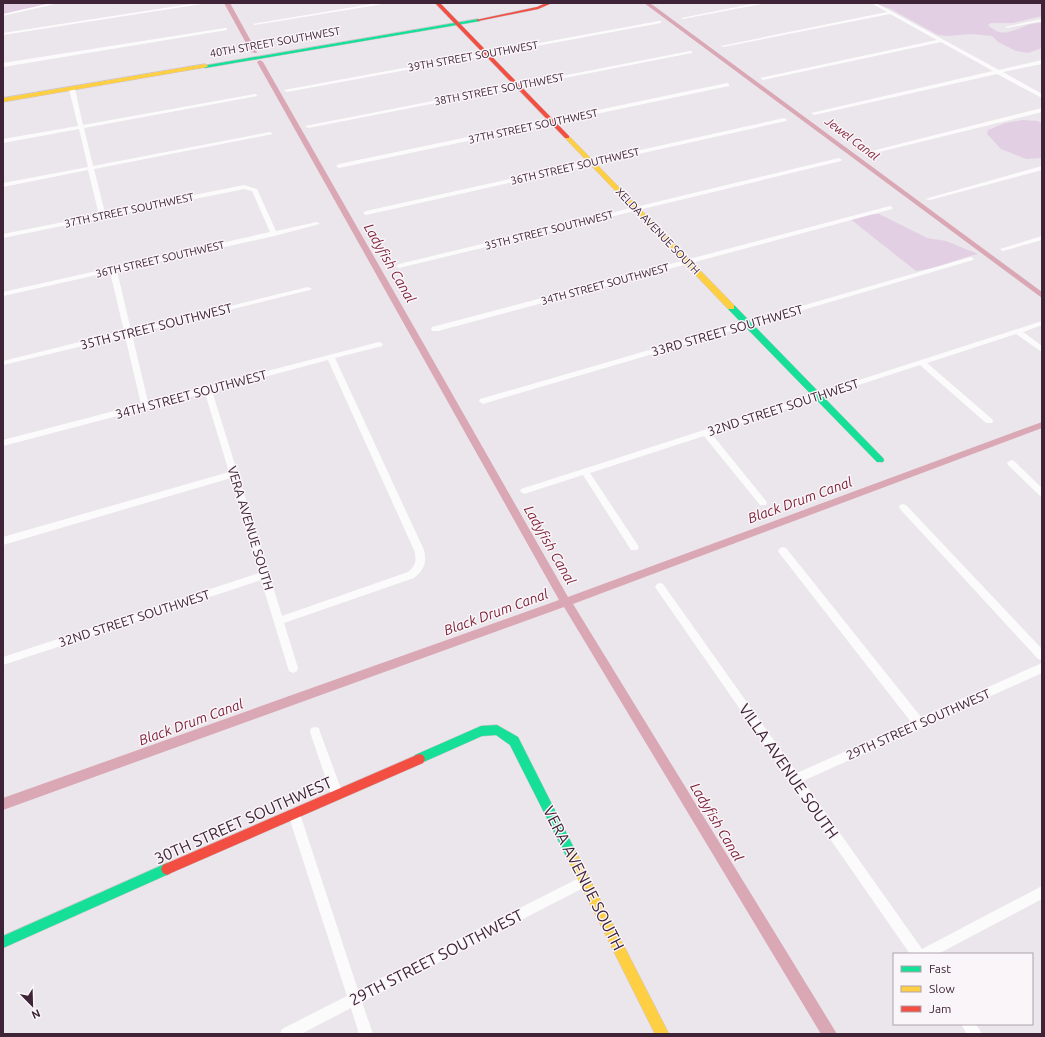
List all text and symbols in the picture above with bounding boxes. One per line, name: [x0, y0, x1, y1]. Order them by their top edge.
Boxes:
street label: 40TH STREET SOUTHWEST: [209, 25, 341, 59]
street label: 39TH STREET SOUTHWEST: [407, 39, 539, 73]
street label: 38TH STREET SOUTHWEST: [433, 70, 565, 108]
street label: 37TH STREET SOUTHWEST: [467, 106, 599, 146]
water label: Jewel Canal: [822, 114, 882, 163]
street label: 36TH STREET SOUTHWEST: [509, 145, 641, 187]
street label: XELDA AVENUE SOUTH: [614, 185, 702, 277]
street label: 37TH STREET SOUTHWEST: [63, 190, 195, 230]
street label: 35TH STREET SOUTHWEST: [483, 208, 615, 252]
water label: Ladyfish Canal: [361, 221, 419, 305]
street label: 36TH STREET SOUTHWEST: [94, 238, 226, 280]
street label: 34TH STREET SOUTHWEST: [540, 261, 670, 307]
street label: 35TH STREET SOUTHWEST: [79, 300, 233, 352]
street label: 33RD STREET SOUTHWEST: [649, 302, 805, 358]
street label: 34TH STREET SOUTHWEST: [114, 367, 268, 421]
street label: 32ND STREET SOUTHWEST: [706, 376, 860, 438]
street label: VERA AVENUE SOUTH: [225, 464, 277, 592]
water label: Black Drum Canal: [746, 474, 854, 526]
water label: Ladyfish Canal: [521, 503, 579, 587]
water label: Black Drum Canal: [442, 586, 550, 638]
street label: 32ND STREET SOUTHWEST: [57, 587, 211, 649]
street label: 29TH STREET SOUTHWEST: [844, 686, 992, 762]
water label: Black Drum Canal: [137, 696, 245, 748]
street label: VILLA AVENUE SOUTH: [736, 700, 842, 842]
street label: 30TH STREET SOUTHWEST: [152, 773, 335, 867]
water label: Ladyfish Canal: [687, 780, 747, 864]
street label: VERA AVENUE SOUTH: [540, 803, 628, 953]
street label: 29TH STREET SOUTHWEST: [346, 905, 526, 1009]
legend: [893, 953, 1033, 1025]
text: Fast: [929, 962, 951, 975]
text: Slow: [929, 982, 955, 995]
north arrow: [12, 985, 52, 1025]
text: Jam: [929, 1002, 951, 1015]
text: N: [30, 1007, 42, 1021]

